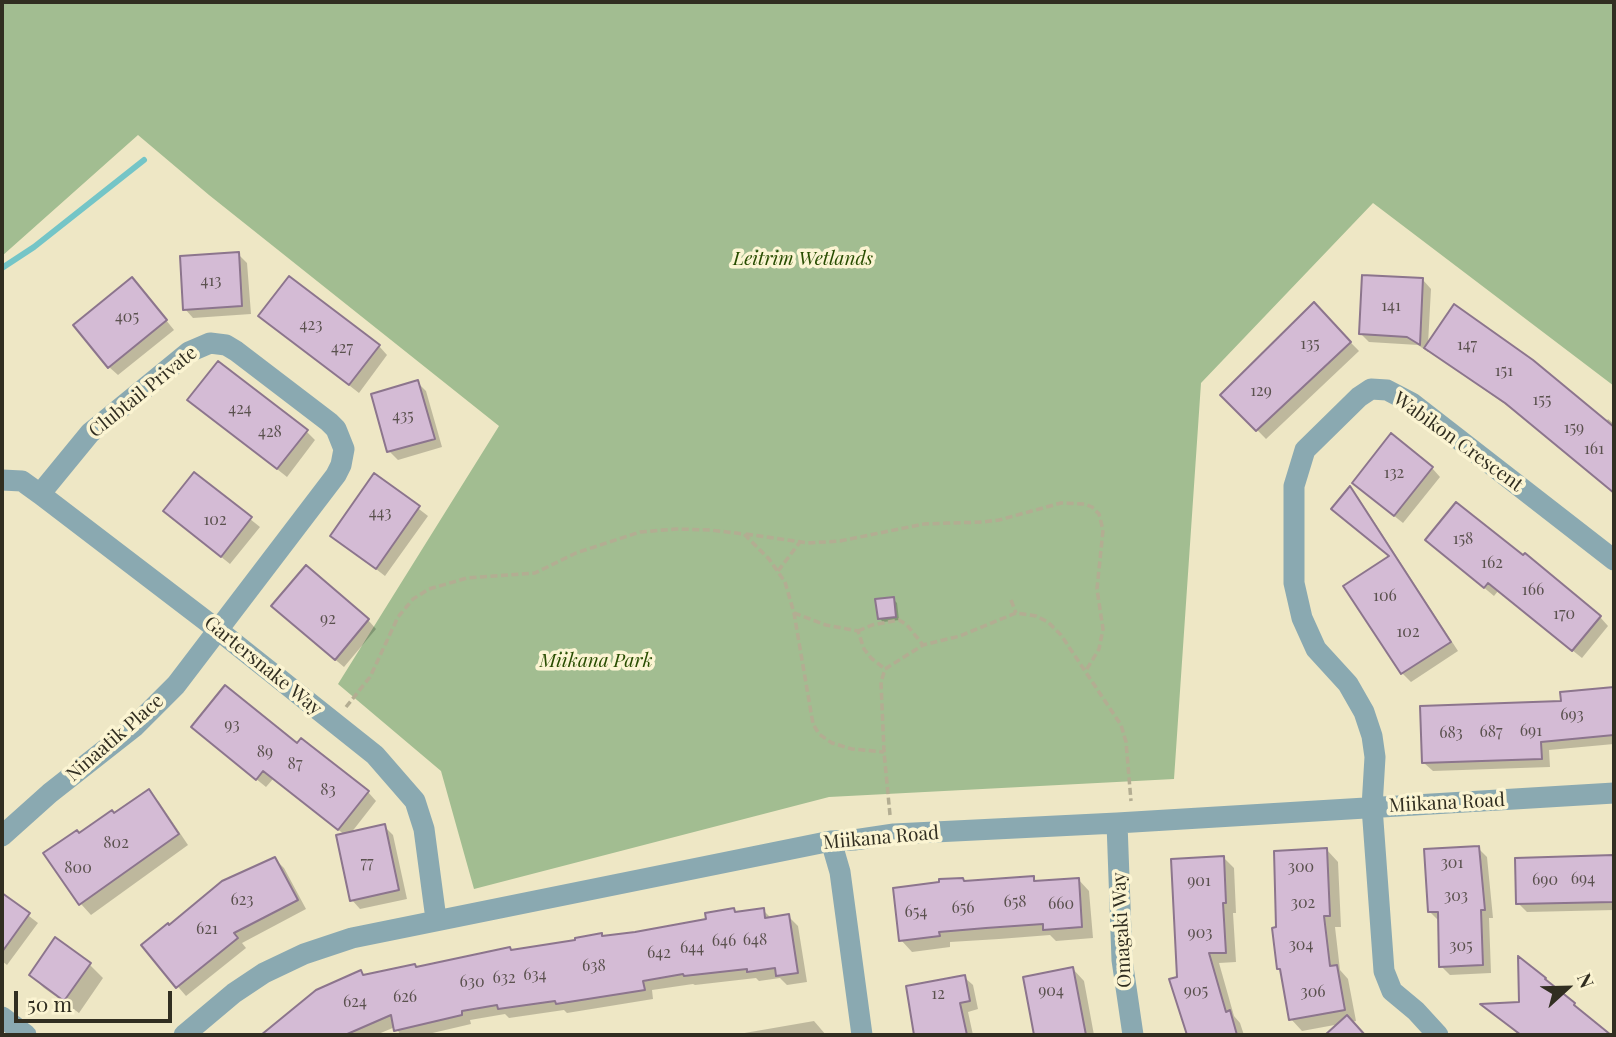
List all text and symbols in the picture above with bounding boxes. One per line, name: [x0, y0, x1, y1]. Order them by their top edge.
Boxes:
park label: Leitrim Wetlands: [733, 248, 873, 270]
house number: 413: [201, 271, 221, 291]
house number: 141: [1381, 296, 1401, 316]
house number: 405: [115, 307, 139, 327]
house number: 423: [300, 315, 322, 335]
house number: 135: [1300, 334, 1320, 354]
house number: 147: [1457, 335, 1477, 355]
house number: 427: [331, 338, 353, 358]
street label: Clubtail Private: [84, 342, 202, 442]
house number: 151: [1495, 361, 1513, 381]
house number: 129: [1250, 381, 1272, 401]
street label: Wabikon Crescent: [1389, 387, 1527, 497]
house number: 155: [1532, 390, 1552, 410]
house number: 424: [228, 399, 252, 419]
house number: 435: [392, 406, 414, 426]
house number: 159: [1564, 418, 1584, 438]
house number: 428: [258, 422, 282, 442]
house number: 161: [1584, 439, 1604, 459]
house number: 132: [1384, 463, 1404, 483]
house number: 443: [369, 503, 391, 523]
house number: 102: [203, 510, 227, 530]
house number: 158: [1453, 529, 1473, 549]
house number: 162: [1481, 553, 1503, 573]
house number: 166: [1522, 580, 1544, 600]
house number: 106: [1373, 586, 1397, 606]
house number: 170: [1553, 604, 1575, 624]
house number: 92: [320, 609, 336, 629]
street label: Gartersnake Way: [200, 612, 326, 720]
house number: 102: [1396, 622, 1420, 642]
park label: Miikana Park: [540, 650, 652, 672]
street label: Ninaatik Place: [62, 690, 168, 786]
house number: 693: [1560, 705, 1584, 725]
house number: 93: [224, 715, 240, 735]
house number: 691: [1520, 721, 1542, 741]
house number: 687: [1479, 722, 1503, 742]
house number: 683: [1439, 723, 1463, 743]
house number: 89: [257, 742, 273, 762]
house number: 87: [288, 754, 302, 774]
house number: 83: [320, 780, 336, 800]
street label: Miikana Road: [1388, 789, 1506, 817]
street label: Miikana Road: [822, 822, 940, 854]
house number: 802: [103, 833, 129, 853]
house number: 77: [361, 853, 373, 873]
house number: 301: [1441, 853, 1463, 873]
house number: 300: [1288, 857, 1314, 877]
house number: 800: [64, 858, 92, 878]
house number: 694: [1571, 869, 1595, 889]
house number: 690: [1532, 870, 1558, 890]
house number: 901: [1187, 871, 1211, 891]
street label: Omagaki Way: [1108, 872, 1136, 988]
house number: 303: [1444, 886, 1468, 906]
house number: 623: [230, 890, 254, 910]
house number: 658: [1003, 892, 1027, 912]
house number: 302: [1291, 893, 1315, 913]
house number: 660: [1048, 894, 1074, 914]
house number: 656: [951, 898, 975, 918]
house number: 654: [905, 902, 927, 922]
house number: 621: [196, 919, 218, 939]
house number: 903: [1188, 923, 1212, 943]
house number: 648: [743, 930, 767, 950]
house number: 646: [712, 931, 736, 951]
house number: 304: [1289, 935, 1313, 955]
house number: 305: [1449, 936, 1473, 956]
house number: 644: [680, 938, 704, 958]
house number: 642: [647, 943, 671, 963]
north arrow: [1532, 953, 1602, 1023]
house number: 638: [582, 956, 606, 976]
house number: 634: [523, 965, 547, 985]
house number: 632: [492, 968, 516, 988]
text: N: [1572, 969, 1601, 991]
house number: 630: [459, 972, 485, 992]
scale bar: [18, 978, 175, 1022]
house number: 904: [1038, 981, 1064, 1001]
house number: 905: [1184, 981, 1208, 1001]
house number: 306: [1300, 982, 1326, 1002]
house number: 12: [931, 984, 945, 1004]
house number: 626: [393, 987, 417, 1007]
text: 50 m: [27, 989, 72, 1017]
house number: 624: [343, 992, 367, 1012]

